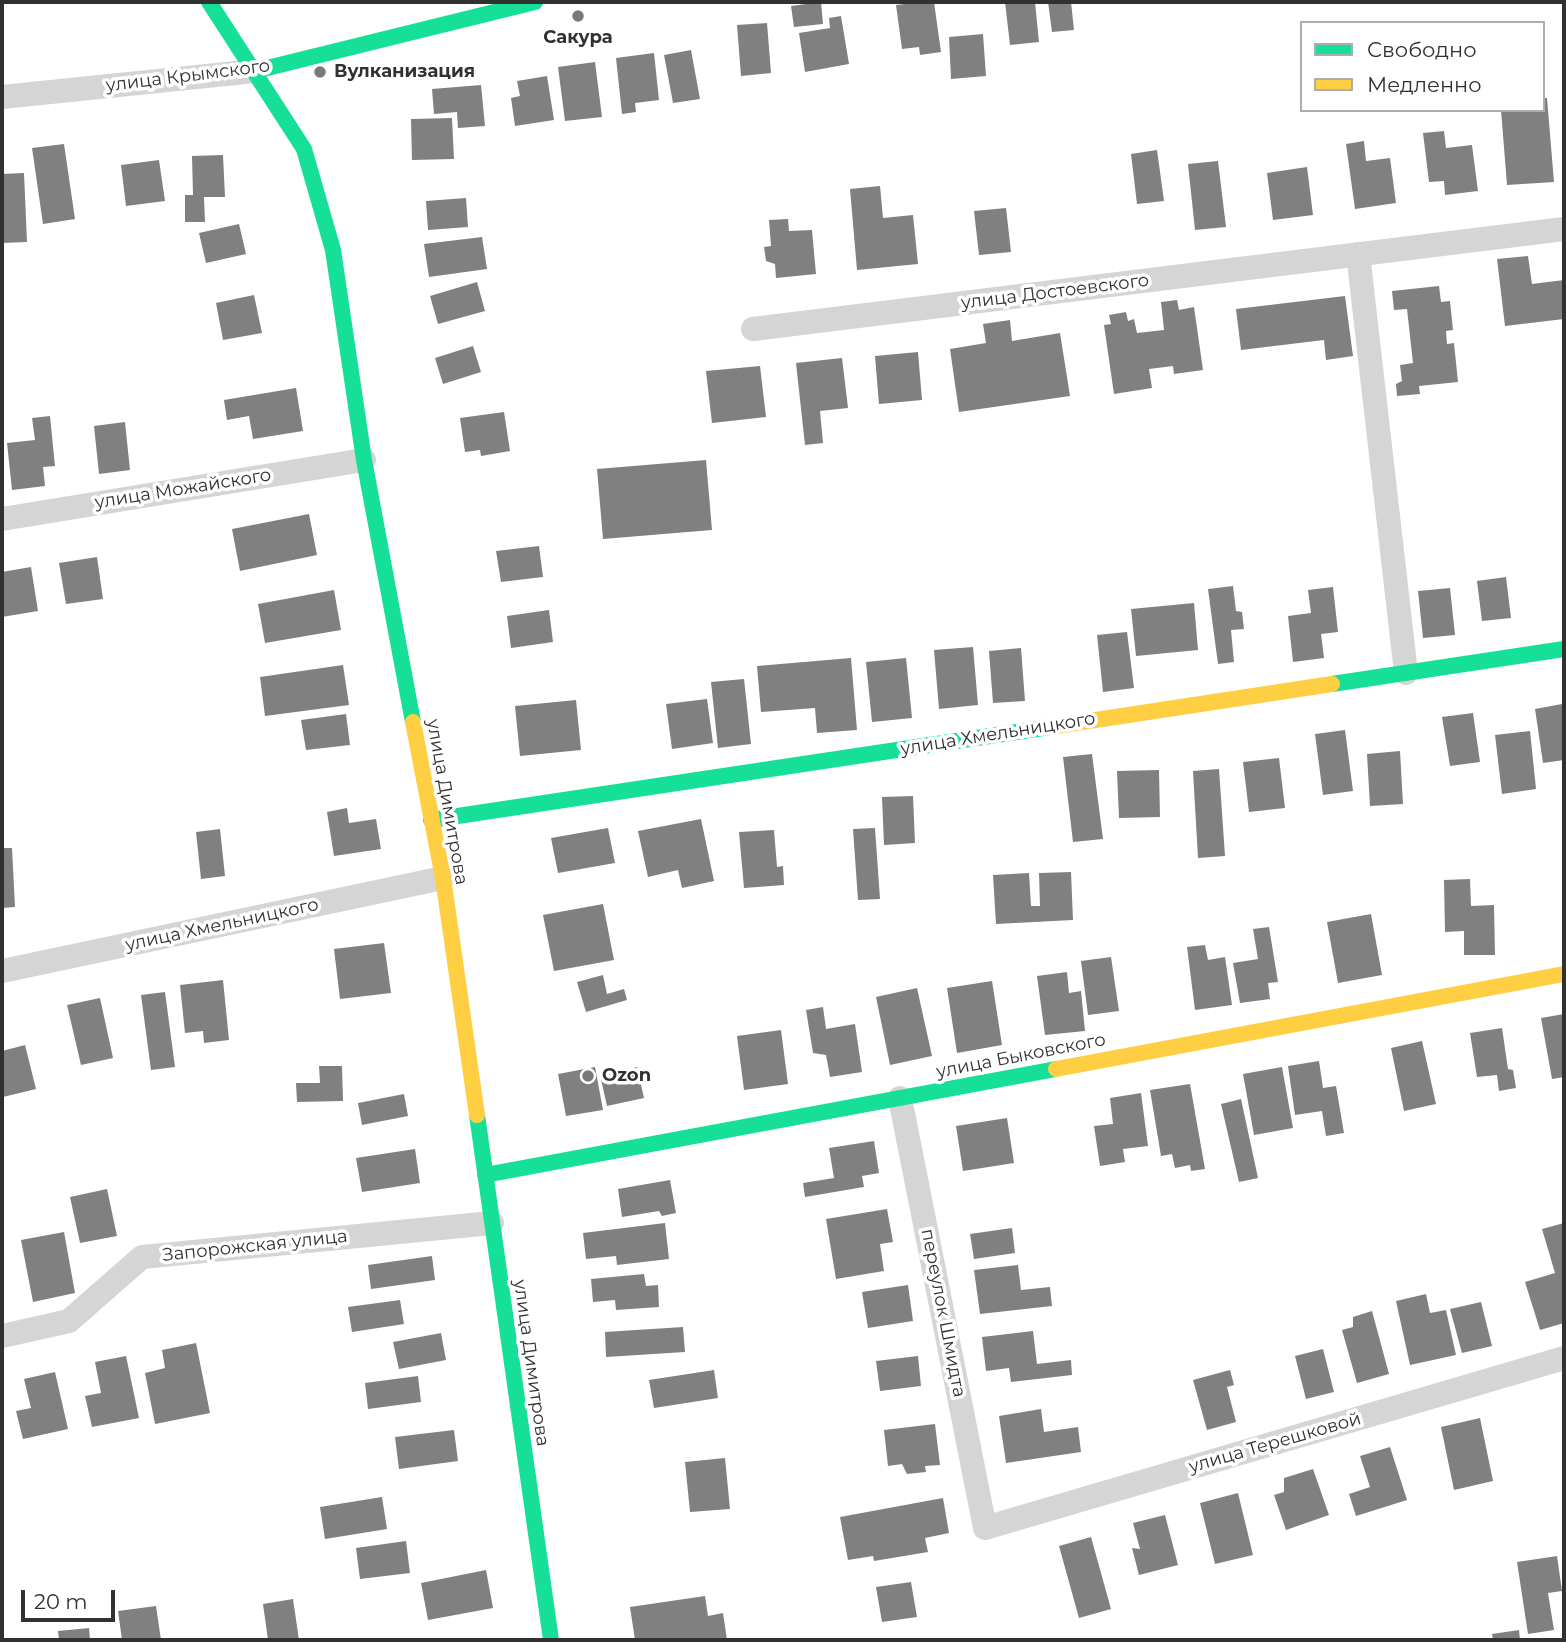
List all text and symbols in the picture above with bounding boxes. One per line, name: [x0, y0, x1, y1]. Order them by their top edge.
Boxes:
marker: Сакура: [570, 8, 586, 24]
legend: [1300, 21, 1545, 112]
place label: Сакура: [543, 27, 613, 49]
text: Свободно: [1367, 37, 1477, 62]
street label: улица Крымского: [105, 55, 271, 97]
place label: Вулканизация: [334, 61, 475, 83]
marker: Вулканизация: [312, 64, 328, 80]
text: Медленно: [1367, 72, 1482, 97]
street label: улица Достоевского: [960, 270, 1150, 314]
street label: улица Можайского: [93, 464, 273, 514]
street label: улица Хмельницкого: [899, 708, 1097, 760]
street label: улица Димитрова: [422, 717, 472, 887]
street label: улица Хмельницкого: [123, 894, 321, 956]
street label: улица Быковского: [935, 1029, 1107, 1083]
place label: Ozon: [602, 1065, 651, 1087]
marker: Ozon: [580, 1068, 596, 1084]
street label: Запорожская улица: [161, 1226, 349, 1266]
street label: переулок Шмидта: [916, 1227, 970, 1399]
street label: улица Димитрова: [509, 1278, 553, 1448]
street label: улица Терешковой: [1186, 1408, 1364, 1478]
scale bar: [24, 1576, 119, 1620]
text: 20 m: [34, 1589, 88, 1614]

